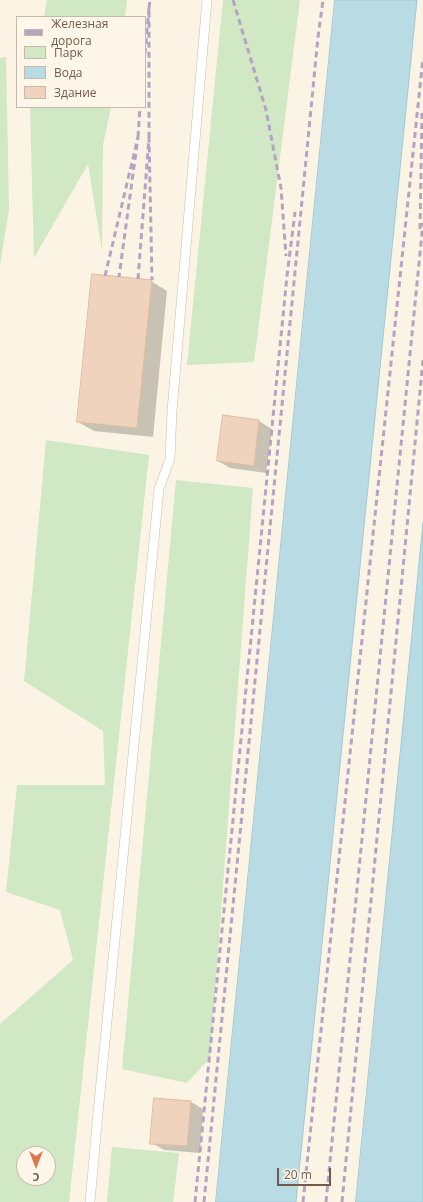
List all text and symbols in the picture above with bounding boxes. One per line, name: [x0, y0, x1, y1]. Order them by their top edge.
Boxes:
text: Железная дорога: [51, 15, 108, 49]
legend: [16, 16, 146, 108]
text: Парк: [54, 44, 83, 61]
text: Вода: [54, 64, 83, 81]
text: Здание: [54, 84, 97, 101]
north arrow: [16, 1146, 56, 1186]
scale bar: [279, 1160, 333, 1186]
text: 20 m: [284, 1166, 312, 1183]
text: С: [33, 1170, 40, 1185]

